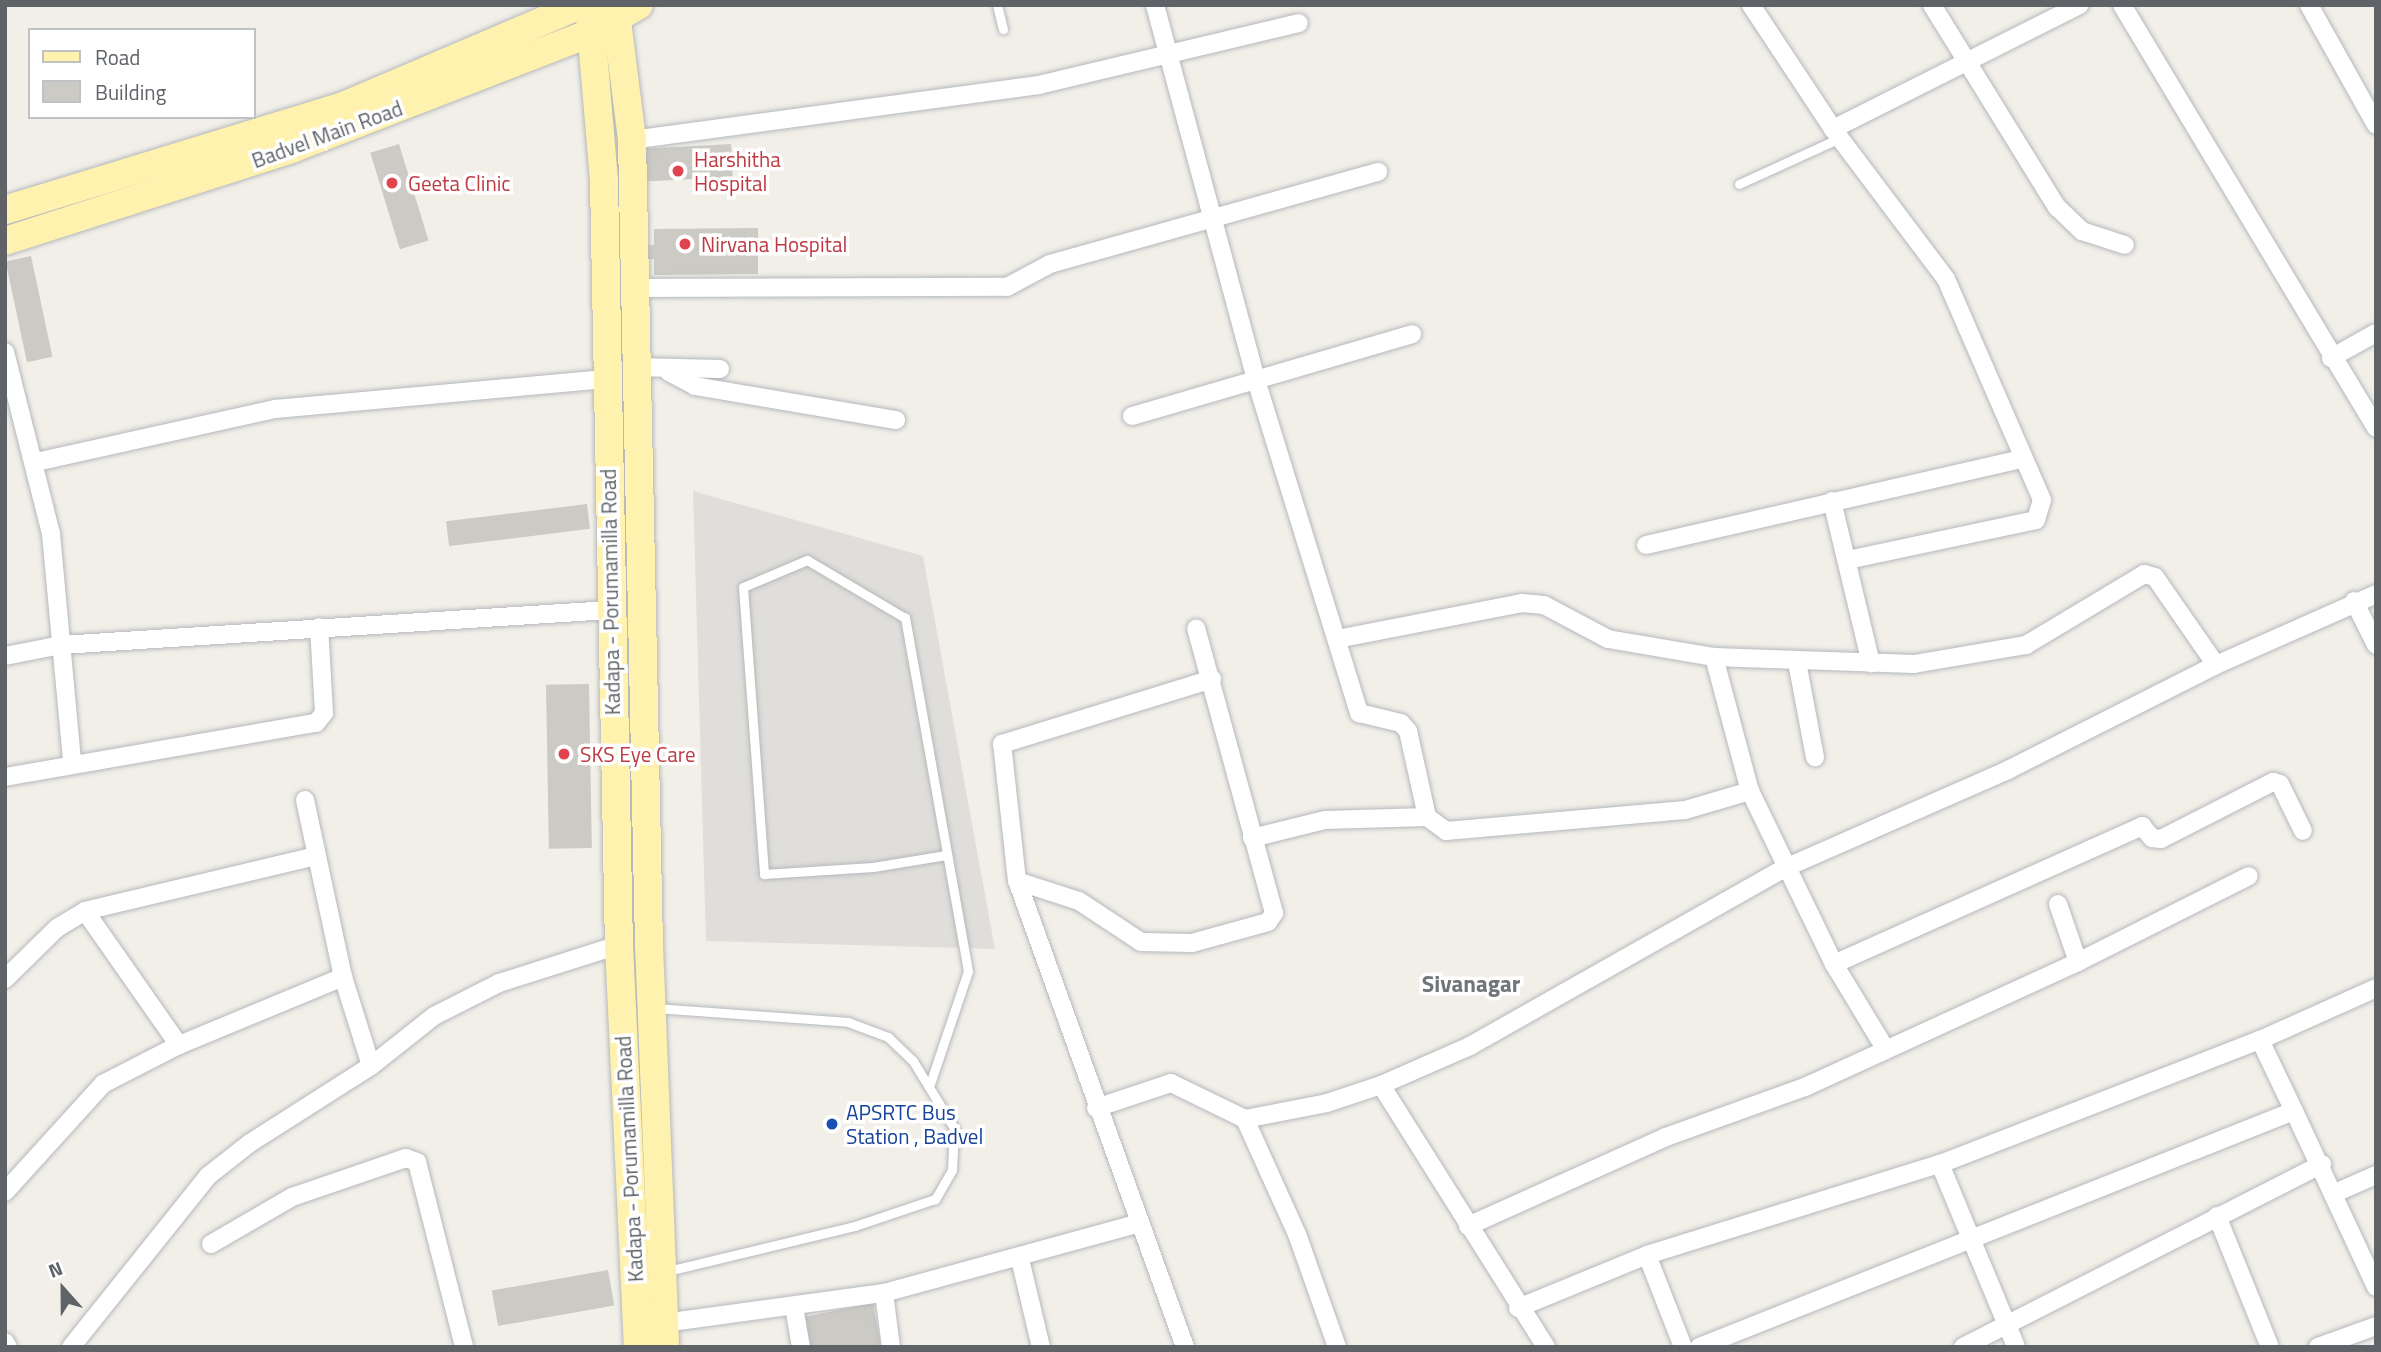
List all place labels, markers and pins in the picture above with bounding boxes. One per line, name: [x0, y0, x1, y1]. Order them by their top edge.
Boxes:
place label: Harshitha Hospital: [694, 146, 781, 196]
marker: Harshitha Hospital: [668, 161, 688, 181]
place label: Geeta Clinic: [408, 170, 511, 196]
marker: Geeta Clinic: [382, 173, 402, 193]
place label: Nirvana Hospital: [701, 231, 847, 257]
marker: Nirvana Hospital: [675, 234, 695, 254]
place label: SKS Eye Care: [580, 741, 695, 767]
marker: SKS Eye Care: [554, 744, 574, 764]
place label: APSRTC Bus Station , Badvel: [846, 1099, 983, 1149]
marker: APSRTC Bus Station , Badvel: [824, 1116, 840, 1132]

